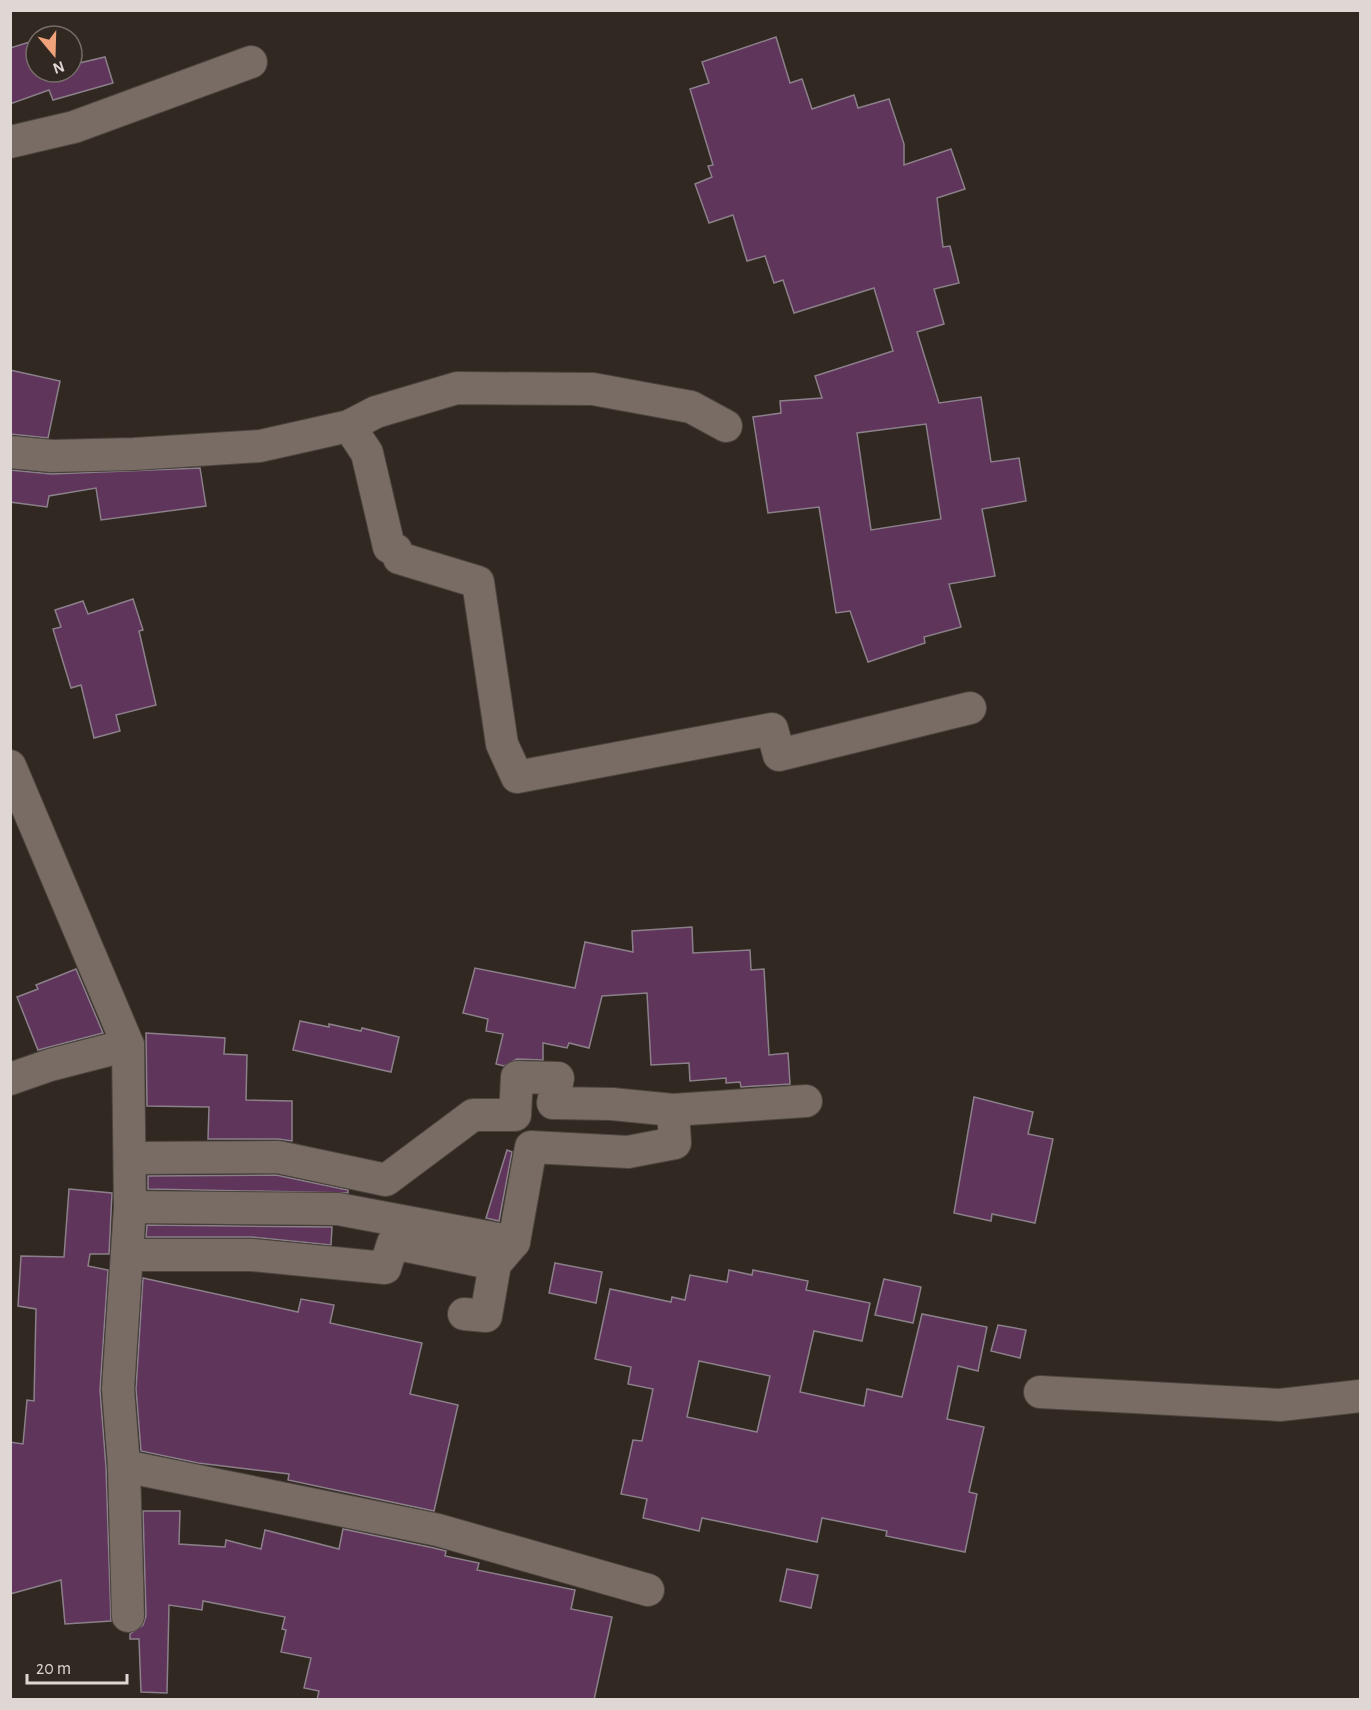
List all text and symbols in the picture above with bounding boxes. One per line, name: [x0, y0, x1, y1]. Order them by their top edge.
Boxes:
north arrow: [24, 24, 84, 84]
text: N: [51, 58, 66, 77]
scale bar: [27, 1647, 128, 1685]
text: 20 m: [36, 1660, 71, 1678]

